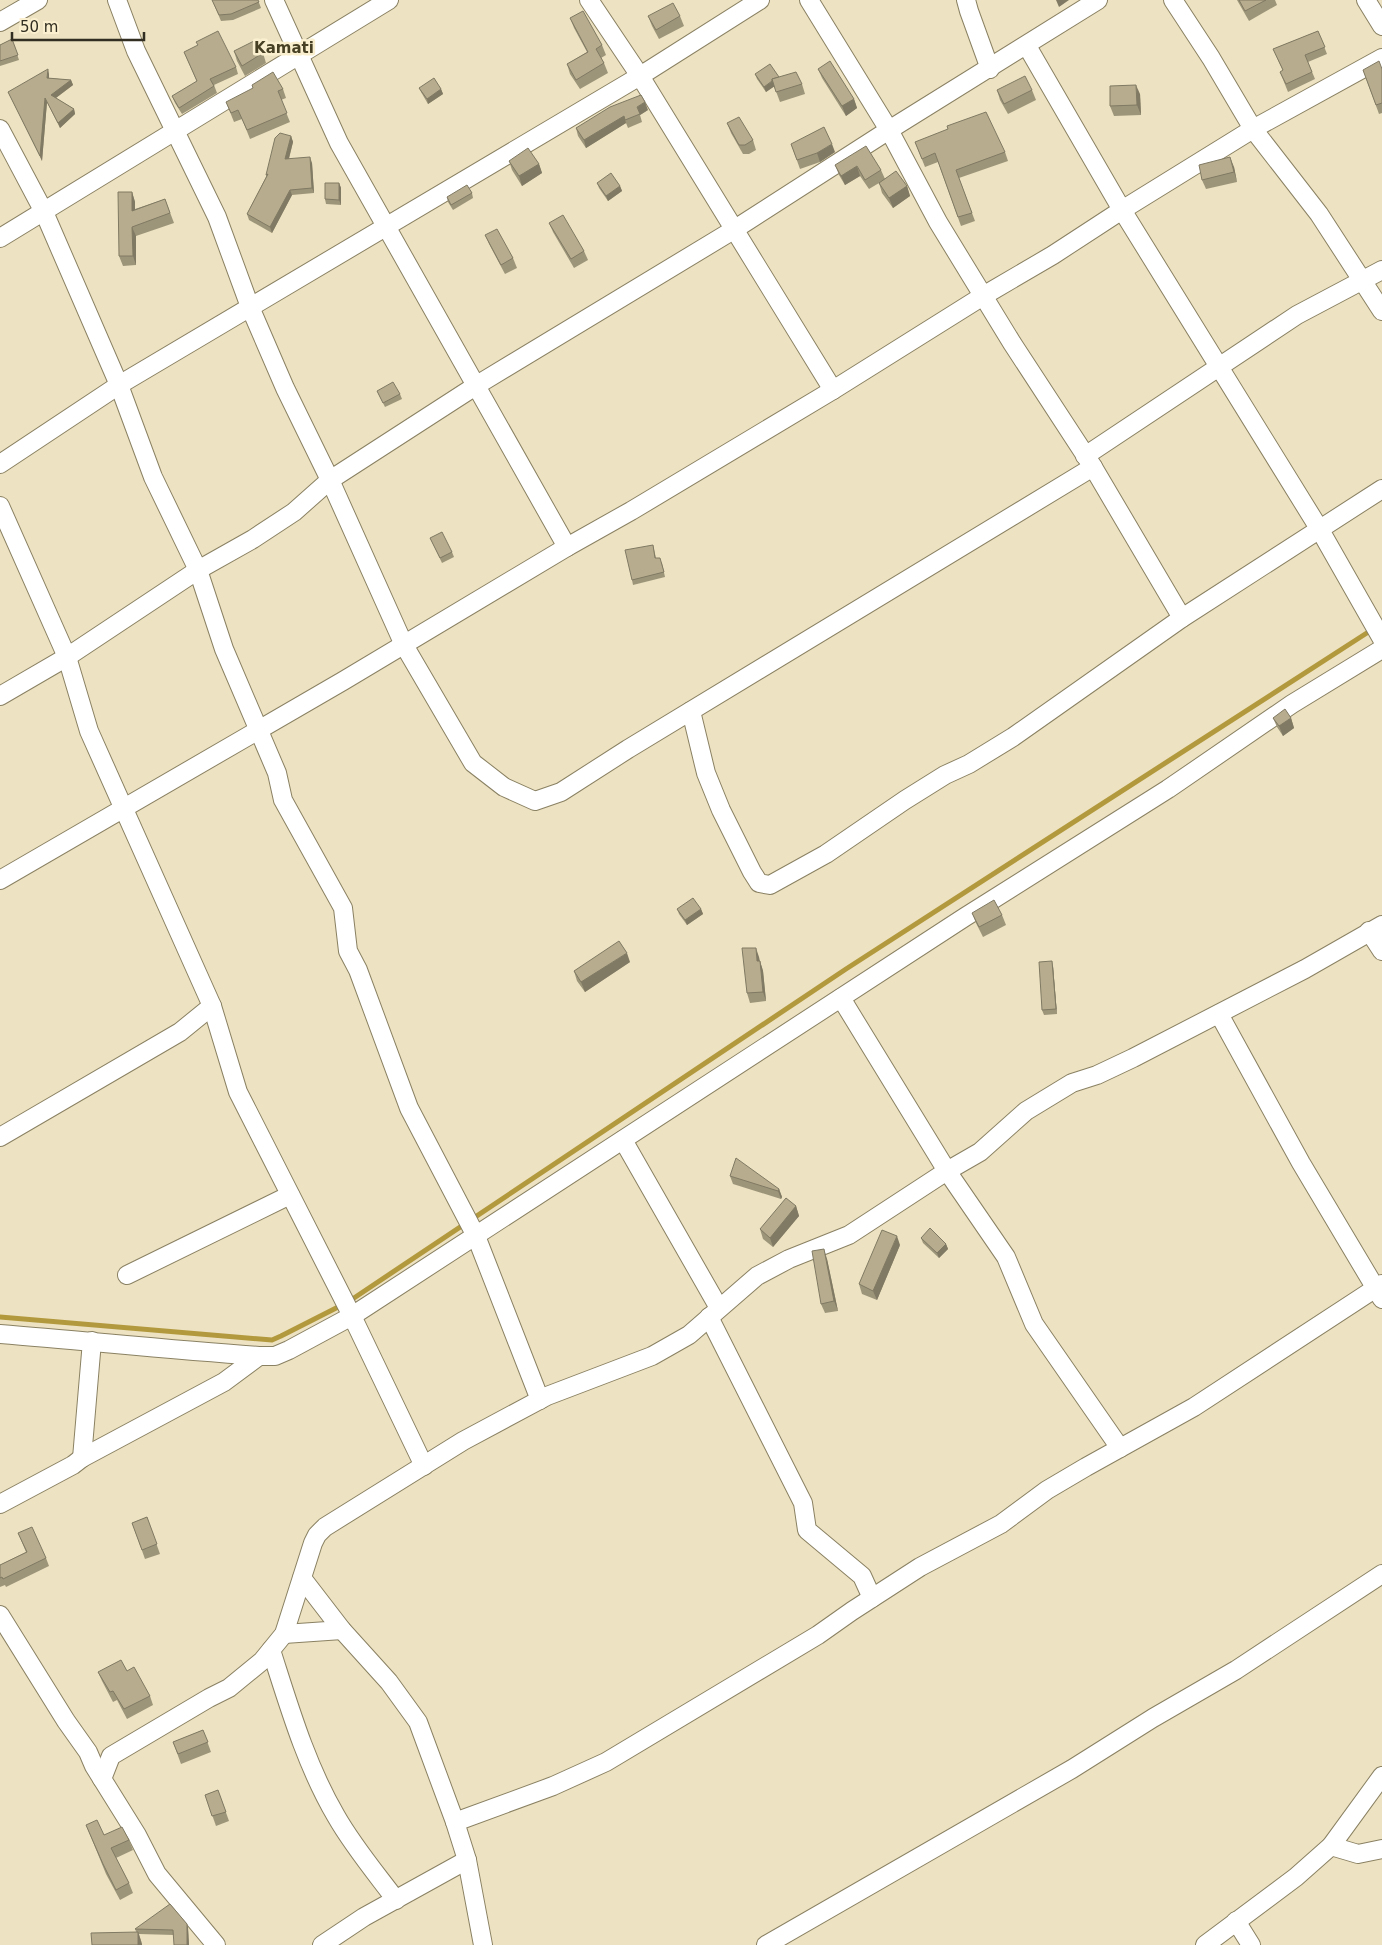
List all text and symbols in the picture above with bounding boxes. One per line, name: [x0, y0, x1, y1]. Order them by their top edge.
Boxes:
scale bar: [12, 10, 145, 42]
text: 50 m: [20, 18, 58, 36]
district label: Kamati: [254, 39, 314, 57]

